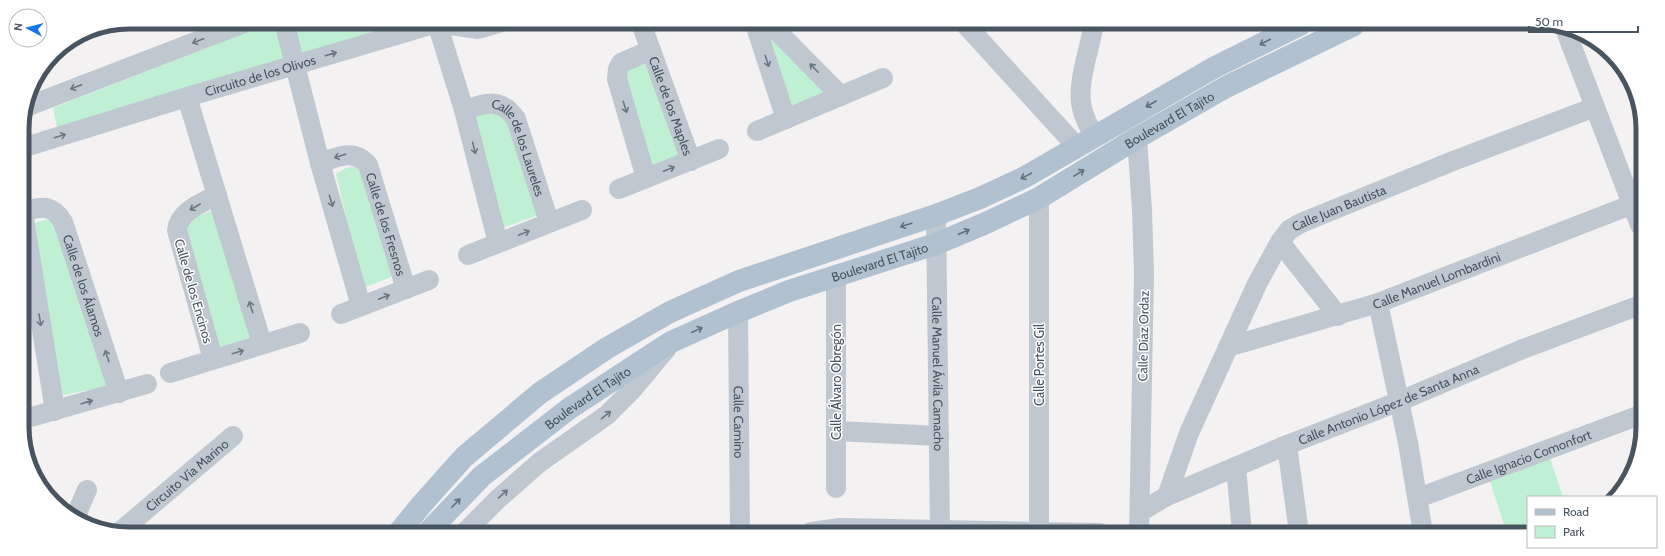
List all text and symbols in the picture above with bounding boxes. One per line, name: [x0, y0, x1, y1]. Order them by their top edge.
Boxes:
north arrow: [8, 8, 48, 48]
scale bar: [1529, 8, 1638, 34]
text: 50 m: [1535, 14, 1563, 29]
text: N: [11, 22, 25, 31]
one-way arrow: [192, 37, 204, 45]
one-way arrow: [1259, 39, 1271, 46]
one-way arrow: [325, 50, 338, 57]
street label: Circuito de los Olivos: [203, 51, 318, 99]
street label: Calle de los Maples: [646, 54, 696, 158]
one-way arrow: [764, 54, 771, 67]
one-way arrow: [809, 63, 818, 73]
one-way arrow: [71, 84, 83, 92]
street label: Boulevard El Tajito: [1122, 88, 1217, 152]
street label: Calle de los Laureles: [491, 95, 548, 199]
one-way arrow: [622, 100, 629, 113]
one-way arrow: [1145, 101, 1157, 109]
one-way arrow: [53, 132, 66, 139]
one-way arrow: [471, 141, 478, 154]
one-way arrow: [335, 153, 347, 161]
one-way arrow: [662, 165, 674, 173]
one-way arrow: [1073, 169, 1085, 177]
street label: Calle de los Fresnos: [363, 170, 410, 278]
one-way arrow: [1021, 173, 1033, 180]
street label: Calle Juan Bautista: [1289, 181, 1389, 235]
one-way arrow: [328, 194, 335, 207]
one-way arrow: [190, 204, 202, 212]
one-way arrow: [900, 222, 913, 229]
one-way arrow: [517, 228, 529, 236]
one-way arrow: [957, 228, 969, 236]
street label: Calle de los Álamos: [60, 232, 108, 339]
street label: Calle de los Encinos: [171, 237, 217, 346]
street label: Boulevard El Tajito: [829, 239, 930, 285]
street label: Calle Manuel Lombardini: [1371, 248, 1503, 312]
street label: Calle Díaz Ordaz: [1134, 290, 1152, 382]
one-way arrow: [377, 293, 389, 301]
street label: Calle Manuel Ávila Camacho: [929, 297, 947, 451]
one-way arrow: [247, 301, 254, 314]
one-way arrow: [36, 313, 44, 326]
street label: Calle Álvaro Obregón: [827, 324, 844, 440]
street label: Calle Portes Gil: [1031, 324, 1047, 406]
one-way arrow: [691, 326, 703, 333]
one-way arrow: [231, 348, 244, 355]
one-way arrow: [103, 349, 110, 362]
street label: Calle Antonio López de Santa Anna: [1296, 360, 1482, 448]
street label: Boulevard El Tajito: [541, 363, 634, 433]
street label: Calle Camino: [731, 386, 747, 458]
one-way arrow: [80, 398, 93, 405]
one-way arrow: [601, 410, 612, 419]
street label: Calle Ignacio Comonfort: [1464, 426, 1594, 487]
street label: Circuito Vía Marino: [142, 435, 232, 515]
one-way arrow: [498, 490, 508, 499]
legend: [1527, 496, 1657, 548]
one-way arrow: [452, 498, 461, 508]
text: Road: [1563, 504, 1589, 519]
text: Park: [1563, 524, 1585, 539]

